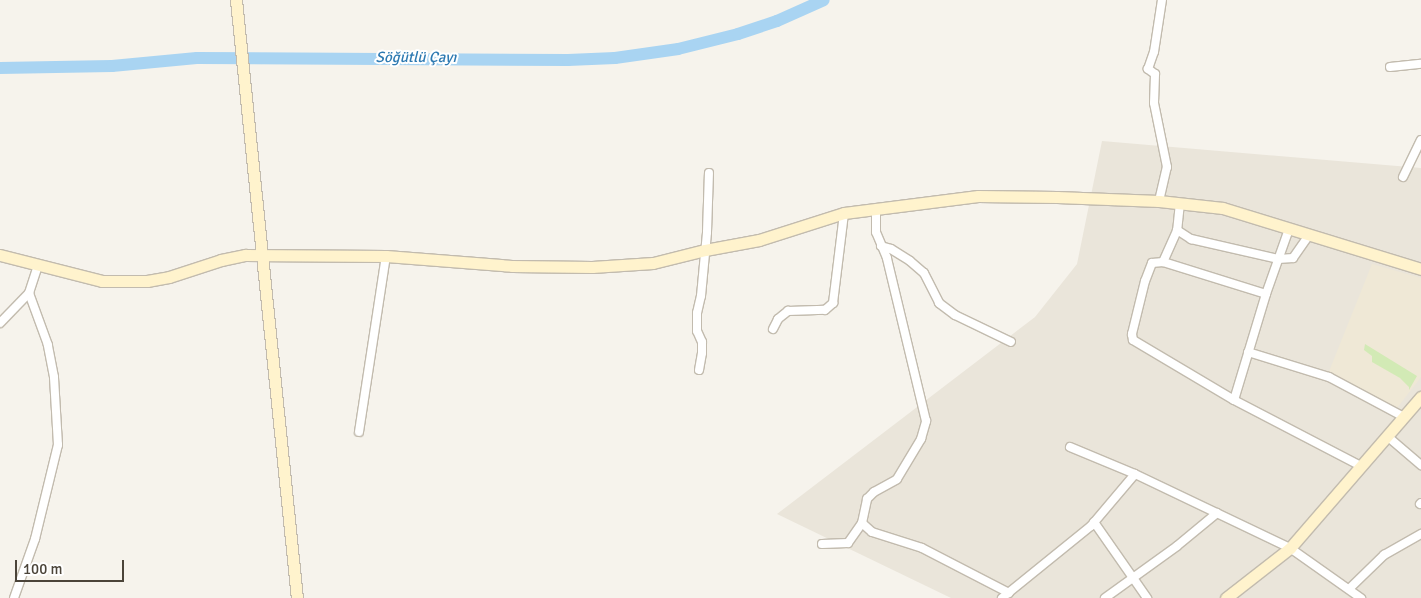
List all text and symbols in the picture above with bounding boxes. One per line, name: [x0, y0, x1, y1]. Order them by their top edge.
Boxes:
water label: Söğütlü Çayı: [376, 49, 456, 67]
scale bar: [18, 550, 126, 582]
text: 100 m: [23, 560, 63, 578]

